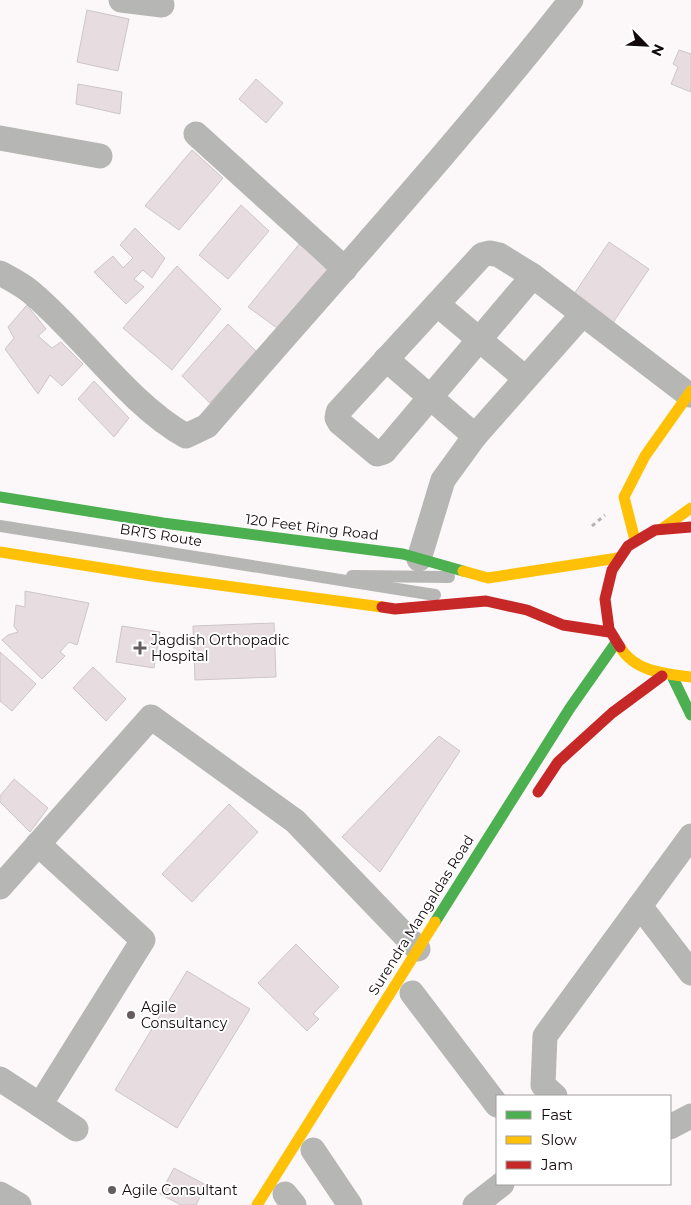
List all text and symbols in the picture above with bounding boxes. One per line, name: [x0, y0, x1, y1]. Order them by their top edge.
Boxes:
north arrow: [621, 20, 671, 70]
text: N: [647, 41, 668, 59]
street label: 120 Feet Ring Road: [244, 510, 380, 544]
street label: BRTS Route: [119, 520, 203, 550]
place label: Jagdish Orthopadic Hospital: [150, 631, 290, 665]
marker: Jagdish Orthopadic Hospital: [133, 641, 147, 655]
street label: Surendra Mangaldas Road: [364, 832, 478, 998]
place label: Agile Consultancy: [141, 998, 228, 1032]
marker: Agile Consultancy: [125, 1009, 137, 1021]
legend: [496, 1095, 671, 1185]
text: Fast: [541, 1105, 572, 1124]
text: Slow: [541, 1130, 577, 1149]
text: Jam: [540, 1155, 573, 1174]
place label: Agile Consultant: [122, 1181, 238, 1199]
marker: Agile Consultant: [106, 1184, 118, 1196]

